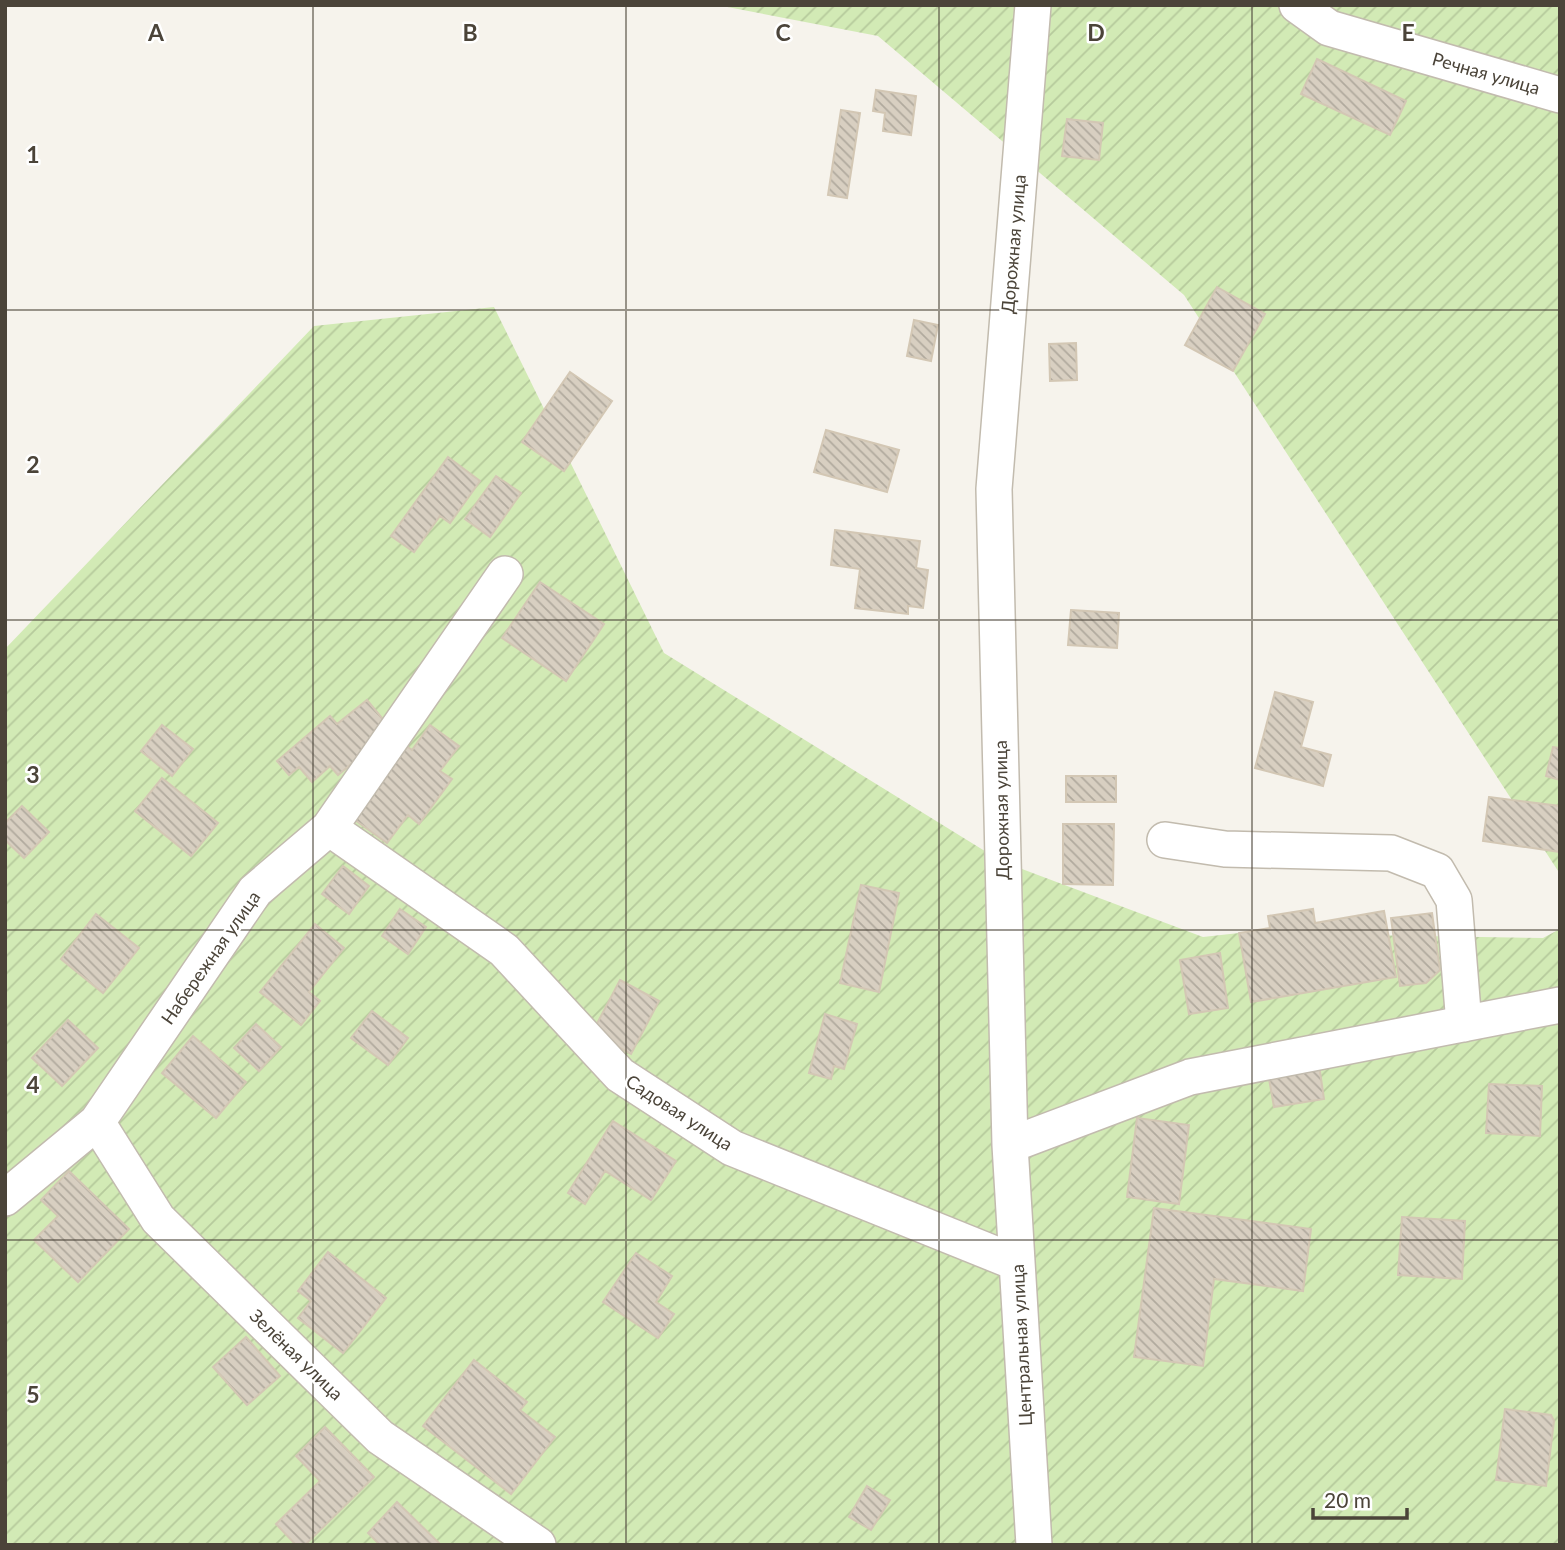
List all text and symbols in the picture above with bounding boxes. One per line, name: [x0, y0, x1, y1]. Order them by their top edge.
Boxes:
text: A: [147, 18, 165, 46]
text: B: [462, 18, 478, 46]
text: C: [775, 18, 791, 46]
text: D: [1087, 18, 1105, 46]
text: E: [1401, 18, 1415, 46]
street label: Речная улица: [1430, 47, 1543, 99]
text: 1: [26, 140, 40, 168]
street label: Дорожная улица: [996, 173, 1030, 314]
text: 2: [26, 450, 40, 478]
street label: Дорожная улица: [989, 740, 1013, 880]
text: 3: [26, 760, 40, 788]
street label: Набережная улица: [156, 886, 264, 1028]
text: 4: [26, 1070, 40, 1098]
street label: Садовая улица: [622, 1070, 737, 1155]
street label: Центральная улица: [1006, 1264, 1036, 1427]
street label: Зелёная улица: [245, 1304, 348, 1404]
text: 5: [26, 1380, 40, 1408]
scale bar: [1313, 1476, 1408, 1520]
text: 20 m: [1324, 1487, 1371, 1512]

